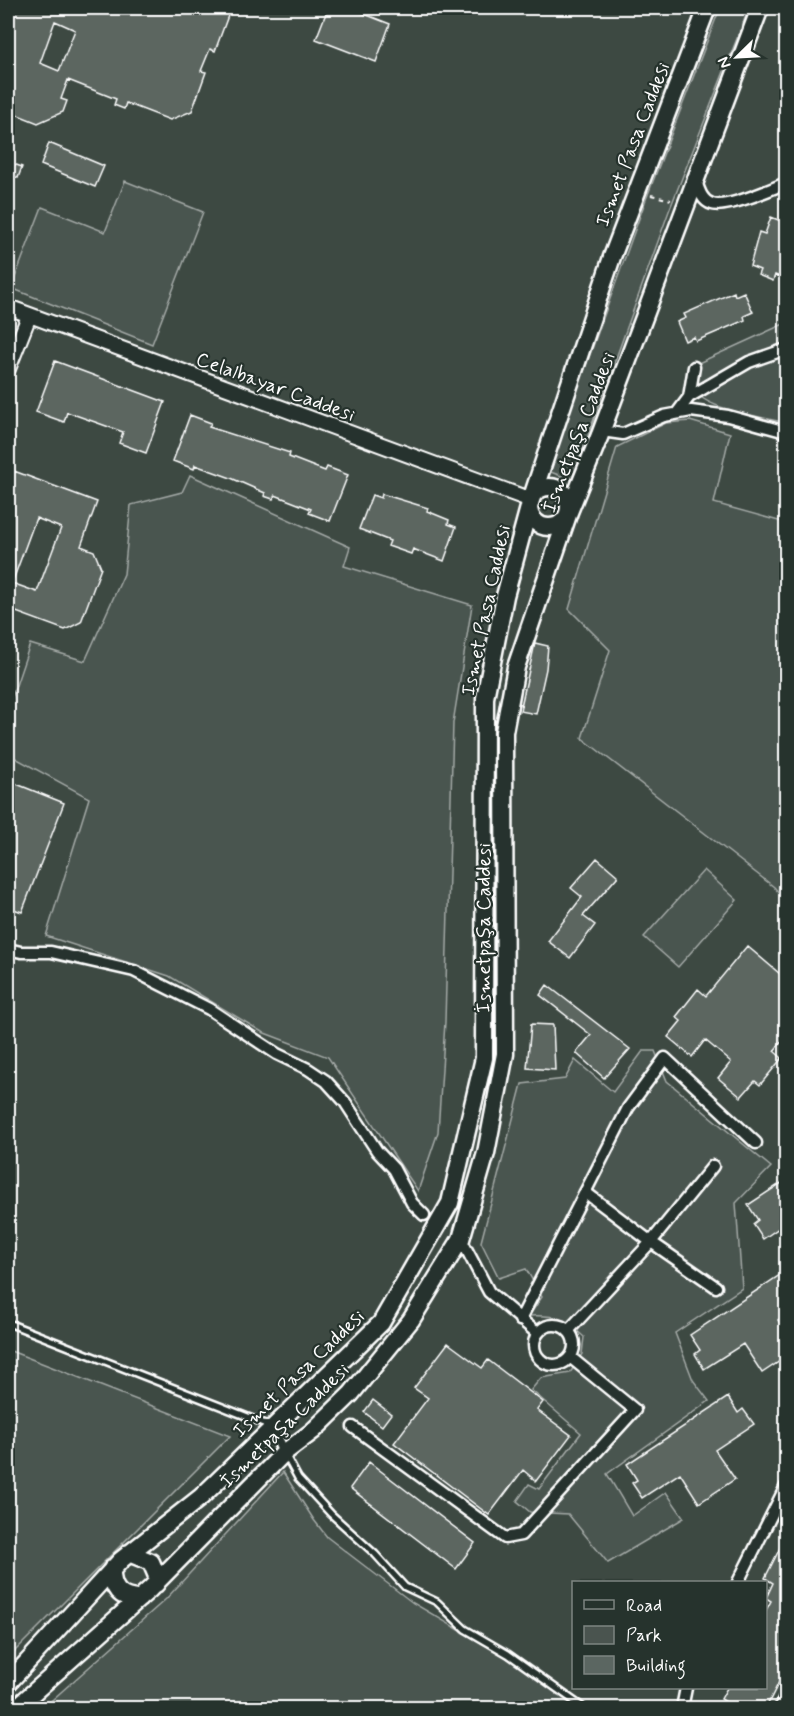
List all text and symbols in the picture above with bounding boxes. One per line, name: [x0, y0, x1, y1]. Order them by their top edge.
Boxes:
north arrow: [707, 27, 767, 87]
text: N: [713, 53, 736, 72]
street label: Ismet Pasa Caddesi: [590, 58, 677, 231]
street label: Celalbayar Caddesi: [192, 346, 359, 429]
street label: İsmetpaşa Caddesi: [536, 348, 622, 517]
street label: Ismet Pasa Caddesi: [455, 522, 518, 698]
street label: İsmetpaşa Caddesi: [471, 843, 498, 1013]
street label: Ismet Pasa Caddesi: [227, 1304, 371, 1444]
street label: İsmetpaşa Caddesi: [214, 1357, 356, 1495]
legend: [572, 1581, 767, 1689]
text: Road: [626, 1594, 662, 1618]
text: Park: [626, 1624, 662, 1648]
text: Building: [626, 1654, 686, 1680]

